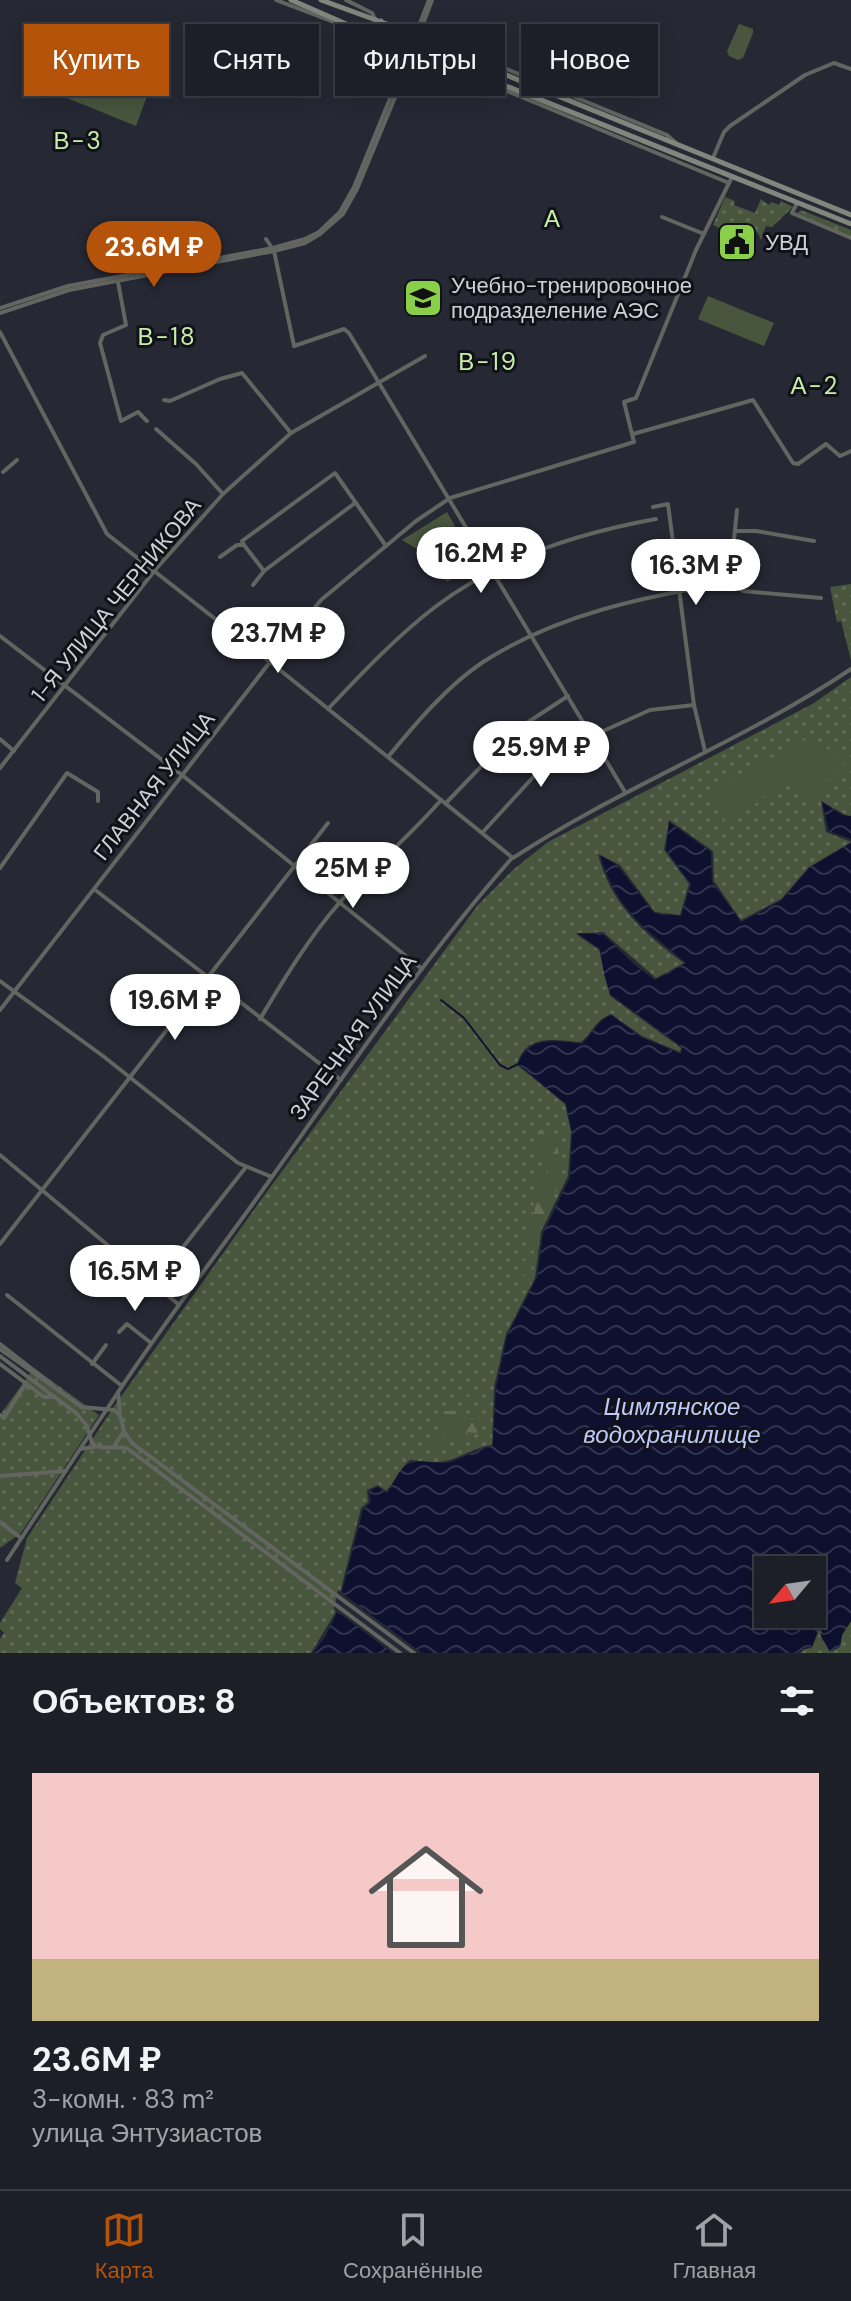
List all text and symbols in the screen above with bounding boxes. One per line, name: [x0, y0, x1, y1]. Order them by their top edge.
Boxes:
chip: Купить: [24, 24, 169, 96]
chip: Снять: [185, 24, 319, 96]
chip: Фильтры: [335, 24, 505, 96]
chip: Новое: [521, 24, 658, 96]
district label: В-3: [53, 125, 103, 156]
district label: А: [544, 203, 562, 234]
pin: 23.6M ₽: [80, 221, 228, 289]
public building icon: УВД: [716, 221, 758, 263]
place label: УВД: [765, 228, 808, 257]
text: 23.6M ₽: [104, 230, 204, 264]
place label: Учебно-тренировочное подразделение АЭС: [451, 271, 692, 325]
school or university icon: Учебно-тренировочное подразделение АЭС: [402, 277, 444, 319]
district label: В-18: [137, 321, 197, 352]
district label: В-19: [458, 346, 518, 377]
district label: А-2: [791, 370, 839, 401]
street label: 1-Я УЛИЦА ЧЕРНИКОВА: [25, 492, 208, 708]
pin: 16.2M ₽: [407, 527, 555, 595]
text: 16.2M ₽: [435, 536, 527, 570]
pin: 16.3M ₽: [622, 539, 770, 607]
text: 16.3M ₽: [649, 548, 743, 582]
pin: 23.7M ₽: [204, 607, 352, 675]
text: 23.7M ₽: [230, 616, 326, 650]
street label: ГЛАВНАЯ УЛИЦА: [87, 705, 221, 866]
pin: 25.9M ₽: [467, 721, 615, 789]
text: 25.9M ₽: [491, 730, 591, 764]
pin: 25M ₽: [297, 842, 409, 910]
text: 25M ₽: [314, 851, 392, 885]
street label: ЗАРЕЧНАЯ УЛИЦА: [283, 948, 423, 1126]
pin: 19.6M ₽: [101, 974, 249, 1042]
text: 19.6M ₽: [128, 983, 222, 1017]
pin: 16.5M ₽: [61, 1245, 209, 1313]
text: 16.5M ₽: [88, 1254, 182, 1288]
water label: Цимлянское водохранилище: [583, 1391, 761, 1450]
north arrow: [754, 1556, 826, 1628]
map controls: [754, 1556, 826, 1628]
text: Объектов: 8: [32, 1679, 236, 1724]
icon: filters: [775, 1679, 819, 1723]
icon: home: [354, 1825, 498, 1969]
text: 23.6M ₽: [32, 2037, 162, 2082]
text: 3-комн. · 83 m²: [32, 2082, 214, 2116]
text: улица Энтузиастов: [32, 2116, 262, 2150]
tab: Карта: [95, 2208, 154, 2285]
tab: Сохранённые: [343, 2208, 483, 2285]
tab: Главная: [673, 2208, 756, 2285]

